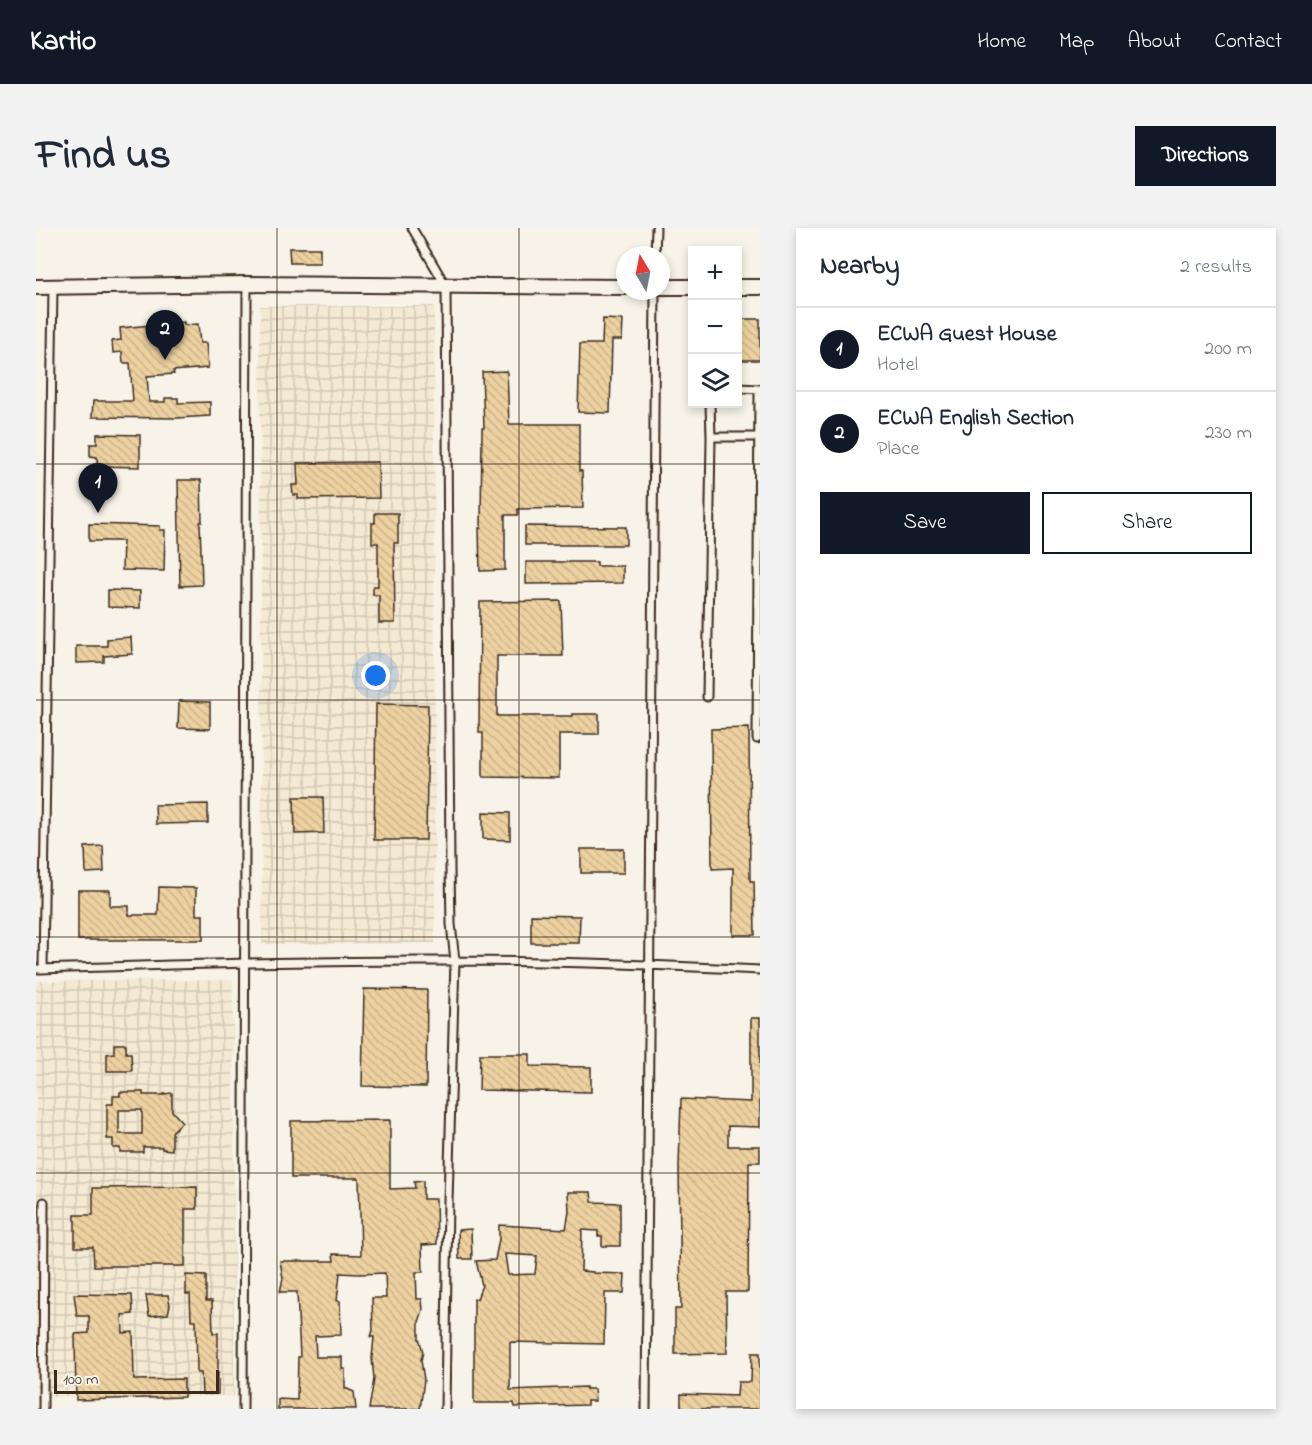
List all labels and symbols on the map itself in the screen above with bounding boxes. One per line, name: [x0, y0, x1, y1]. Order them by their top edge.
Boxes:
north arrow: [616, 246, 670, 300]
pin: 2: [146, 310, 184, 360]
pin: 1: [78, 464, 118, 513]
your location: [361, 661, 390, 690]
scale bar: [54, 1367, 219, 1394]

